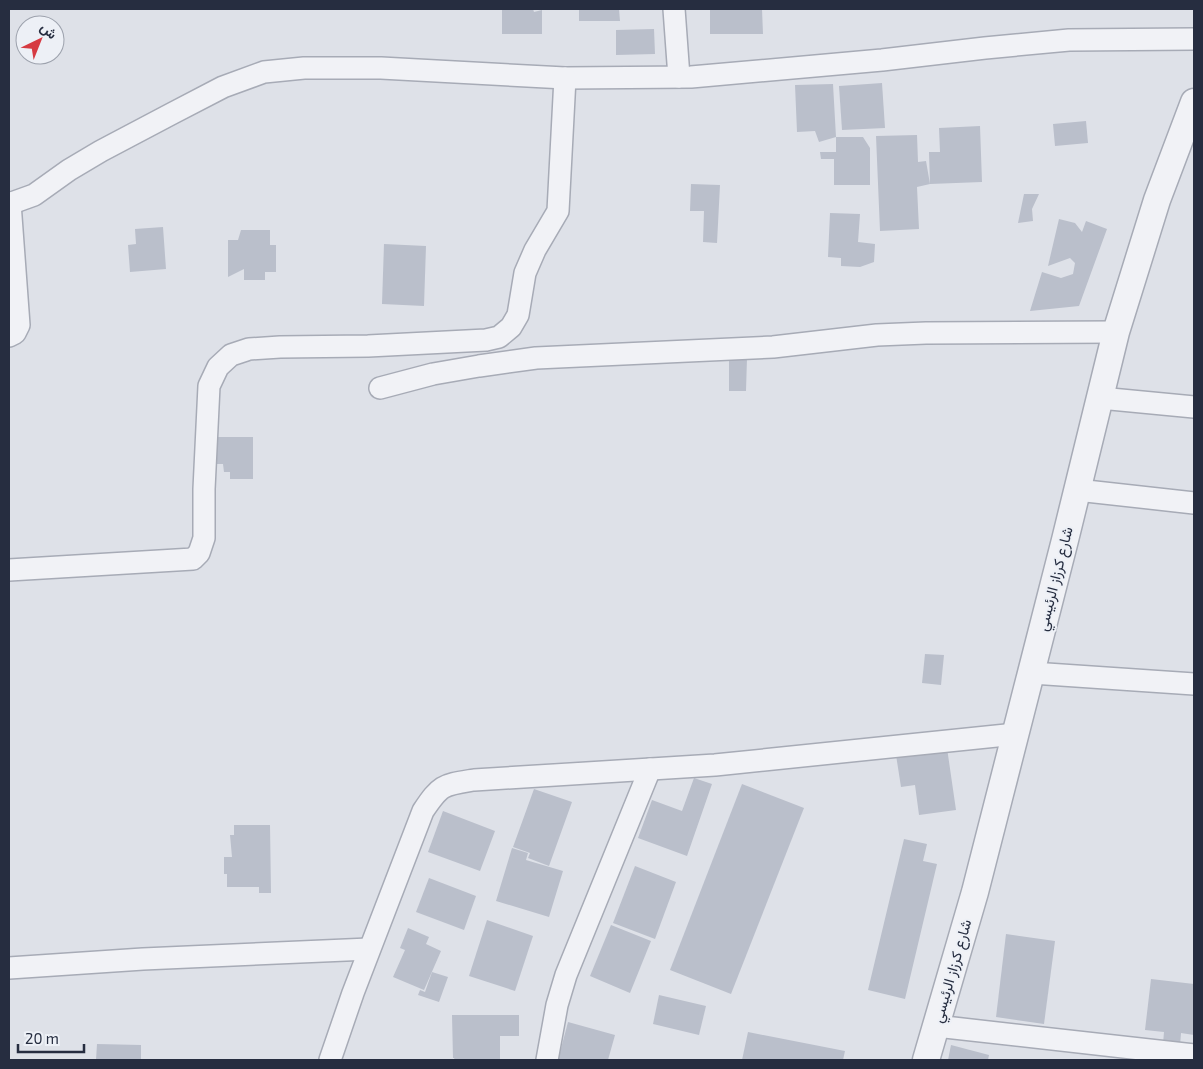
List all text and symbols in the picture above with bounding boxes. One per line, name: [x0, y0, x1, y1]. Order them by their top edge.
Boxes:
north arrow: [15, 15, 65, 65]
text: ش: [37, 18, 61, 43]
street label: شارع كرزاز الرئيسي: [1032, 525, 1081, 634]
street label: شارع كرزاز الرئيسي: [928, 917, 979, 1026]
scale bar: [18, 1022, 84, 1054]
text: 20 m: [25, 1029, 59, 1047]

